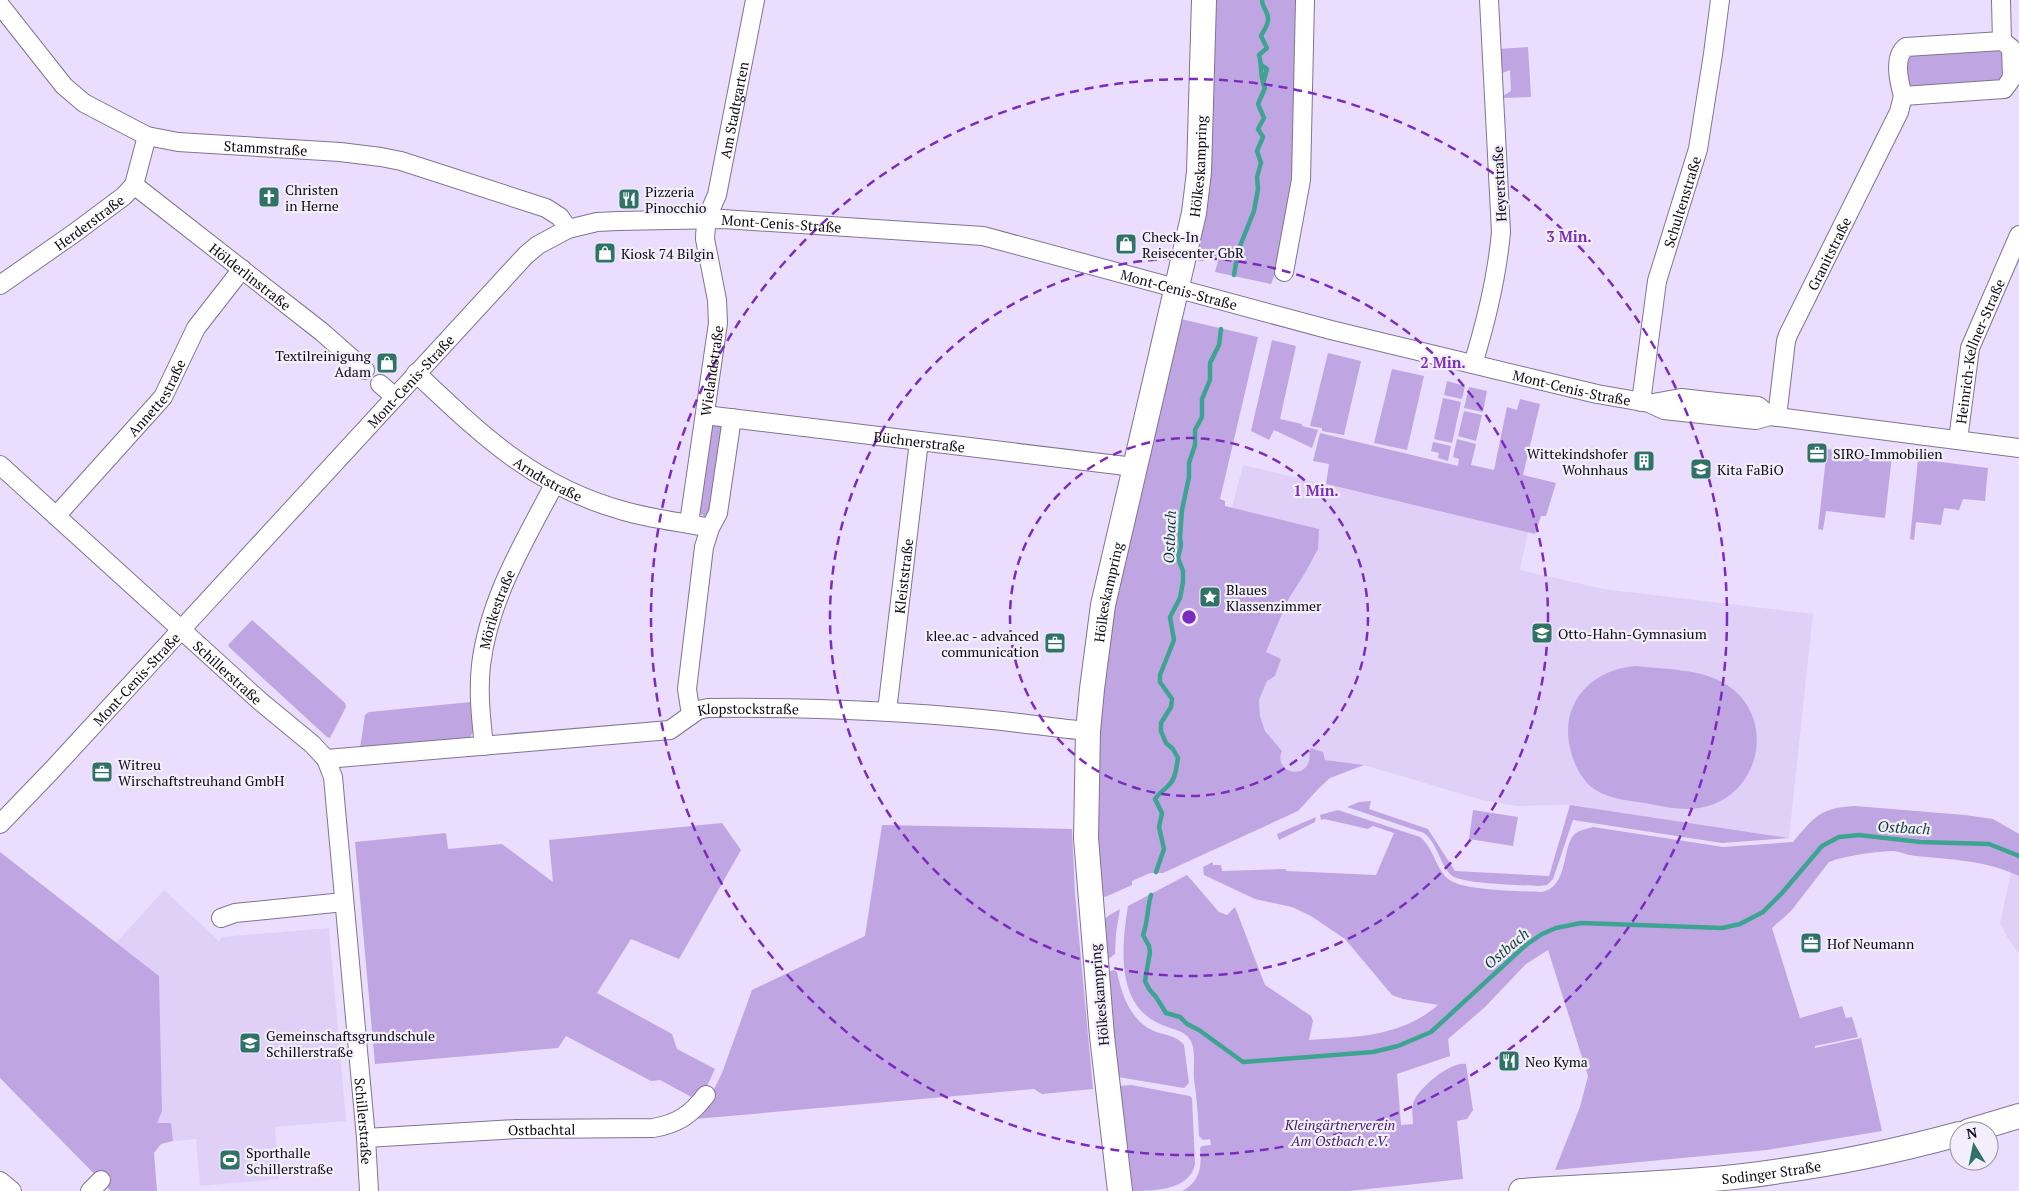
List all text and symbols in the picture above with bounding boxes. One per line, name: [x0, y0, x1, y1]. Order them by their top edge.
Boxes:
street label: Am Stadtgarten: [715, 59, 752, 160]
street label: Hölkeskampring: [1184, 114, 1210, 218]
street label: Stammstraße: [223, 135, 308, 159]
street label: Heyerstraße: [1488, 146, 1510, 222]
street label: Schultenstraße: [1658, 154, 1705, 250]
place label: Christen in Herne: [285, 180, 339, 215]
place label: Pizzeria Pinocchio: [645, 182, 707, 217]
church icon: Christen in Herne: [257, 185, 281, 209]
restaurant icon: Pizzeria Pinocchio: [617, 187, 641, 211]
street label: Herderstraße: [50, 190, 128, 254]
street label: Mont-Cenis-Straße: [721, 209, 842, 236]
street label: Granitstraße: [1802, 214, 1855, 293]
text: 3 Min.: [1546, 226, 1592, 246]
place label: Check-In Reisecenter GbR: [1142, 227, 1244, 262]
shop icon: Check-In Reisecenter GbR: [1114, 232, 1138, 256]
street label: Hölderlinstraße: [206, 238, 295, 314]
shop icon: Kiosk 74 Bilgin: [593, 241, 617, 265]
place label: Kiosk 74 Bilgin: [621, 244, 715, 263]
street label: Mont-Cenis-Straße: [1118, 264, 1240, 314]
street label: Heinrich-Kellner-Straße: [1951, 276, 2009, 425]
street label: Wielandstraße: [695, 324, 727, 417]
street label: Mont-Cenis-Straße: [363, 330, 458, 431]
place label: Textilreinigung Adam: [275, 346, 372, 381]
shop icon: Textilreinigung Adam: [375, 351, 399, 375]
text: 2 Min.: [1420, 352, 1466, 372]
street label: Annettestraße: [123, 356, 189, 440]
street label: Mont-Cenis-Straße: [1511, 365, 1632, 409]
street label: Büchnerstraße: [873, 426, 966, 456]
office icon: SIRO-Immobilien: [1805, 441, 1829, 465]
place label: Wittekindshofer Wohnhaus: [1527, 444, 1629, 479]
place label: SIRO-Immobilien: [1833, 444, 1943, 463]
building icon: Wittekindshofer Wohnhaus: [1632, 449, 1656, 473]
street label: Arndtstraße: [510, 452, 585, 505]
school or university icon: Kita FaBiO: [1689, 457, 1713, 481]
place label: Kita FaBiO: [1717, 460, 1784, 479]
text: 1 Min.: [1293, 480, 1339, 500]
water label: Ostbach: [1158, 510, 1180, 564]
street label: Kleiststraße: [889, 537, 917, 615]
street label: Hölkeskampring: [1089, 540, 1127, 644]
street label: Mörikestraße: [474, 566, 519, 651]
place label: Blaues Klassenzimmer: [1226, 580, 1322, 615]
place icon: Blaues Klassenzimmer: [1198, 585, 1222, 609]
centre of rings: [1180, 608, 1198, 626]
school or university icon: Otto-Hahn-Gymnasium: [1530, 621, 1554, 645]
place label: Otto-Hahn-Gymnasium: [1558, 624, 1707, 643]
place label: klee.ac - advanced communication: [926, 626, 1040, 661]
street label: Mont-Cenis-Straße: [88, 628, 184, 729]
office icon: klee.ac - advanced communication: [1043, 631, 1067, 655]
street label: Schillerstraße: [189, 636, 267, 708]
street label: Klopstockstraße: [696, 698, 799, 719]
place label: Witreu Wirschaftstreuhand GmbH: [118, 755, 284, 790]
office icon: Witreu Wirschaftstreuhand GmbH: [90, 760, 114, 784]
water label: Ostbach: [1877, 816, 1931, 838]
water label: Ostbach: [1479, 923, 1533, 973]
office icon: Hof Neumann: [1799, 931, 1823, 955]
place label: Hof Neumann: [1827, 934, 1915, 953]
street label: Hölkeskampring: [1085, 943, 1113, 1047]
place label: Gemeinschaftsgrundschule Schillerstraße: [266, 1026, 435, 1061]
school or university icon: Gemeinschaftsgrundschule Schillerstraße: [238, 1031, 262, 1055]
restaurant icon: Neo Kyma: [1497, 1049, 1521, 1073]
place label: Neo Kyma: [1525, 1052, 1588, 1071]
street label: Schillerstraße: [351, 1077, 377, 1165]
park label: Kleingärtnerverein Am Ostbach e.V.: [1284, 1115, 1395, 1150]
street label: Ostbachtal: [507, 1119, 576, 1139]
north arrow: [1949, 1121, 1999, 1171]
text: N: [1965, 1122, 1979, 1143]
place label: Sporthalle Schillerstraße: [246, 1143, 333, 1178]
sports icon: Sporthalle Schillerstraße: [218, 1148, 242, 1172]
street label: Sodinger Straße: [1721, 1155, 1822, 1188]

